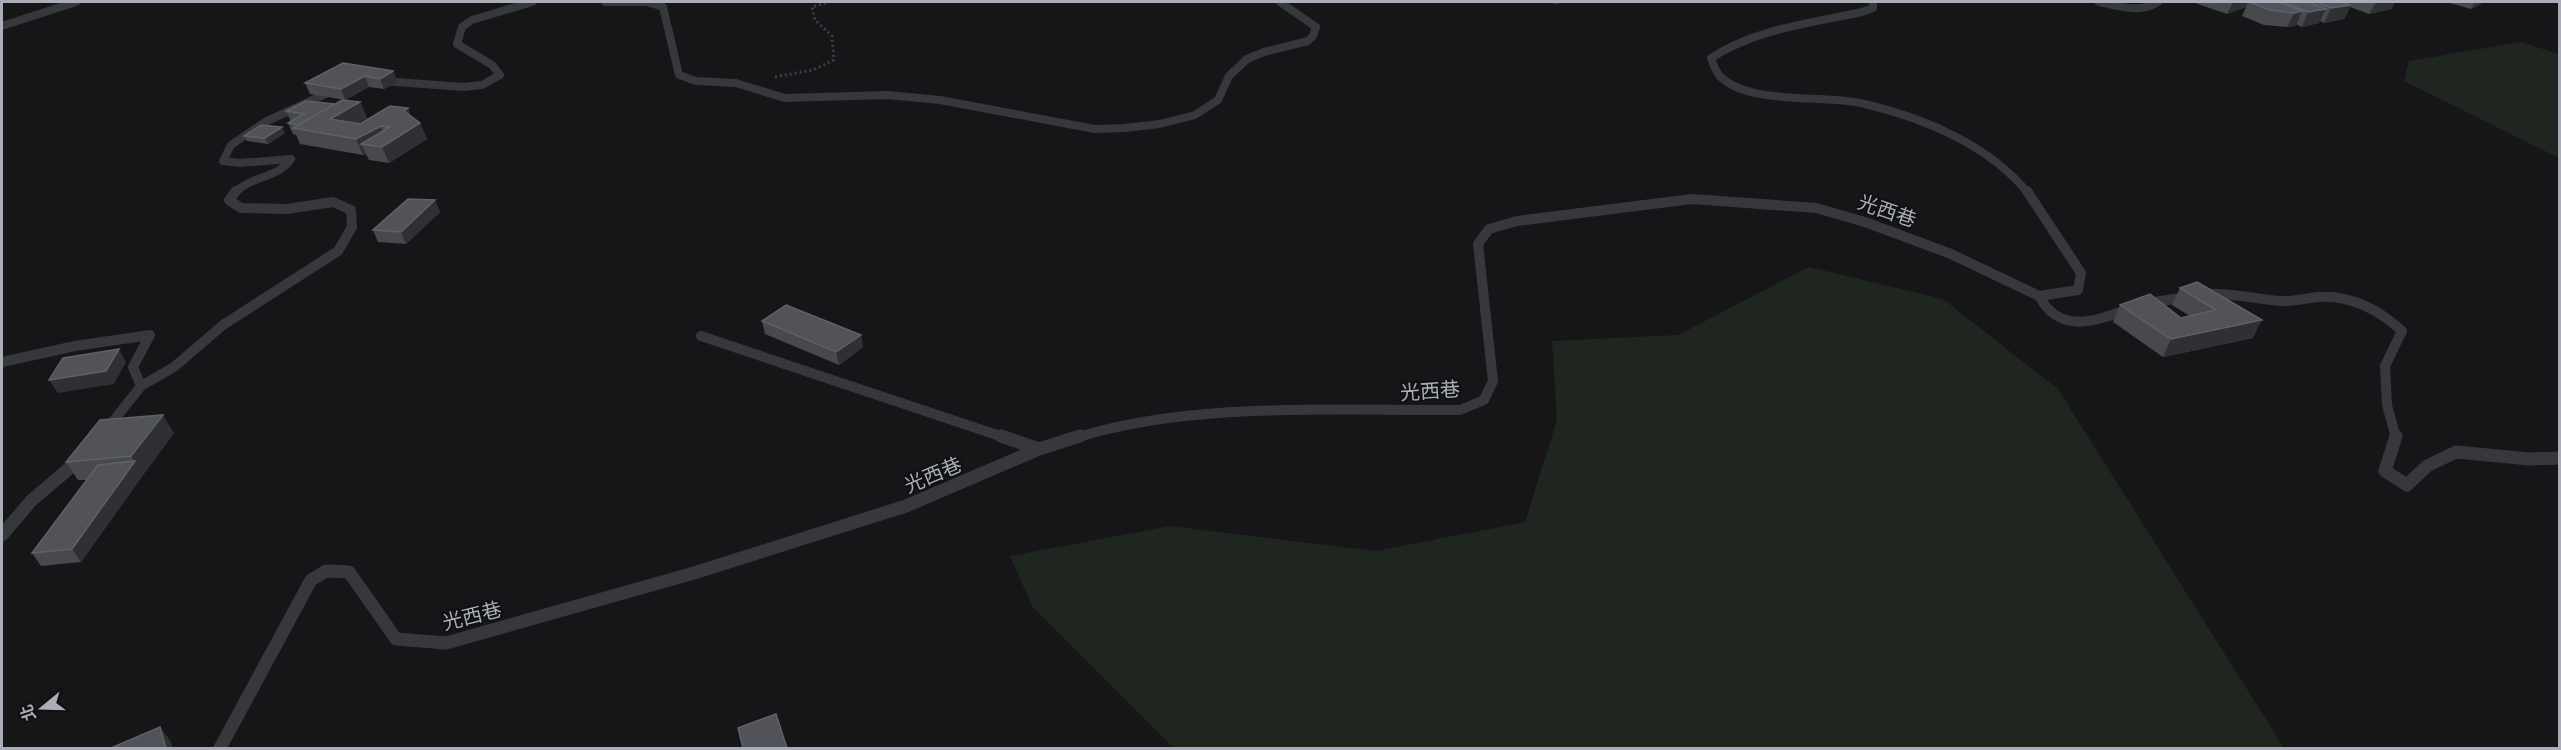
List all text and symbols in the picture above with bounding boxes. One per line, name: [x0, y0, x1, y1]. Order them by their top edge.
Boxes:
street label: 光西巷: [1855, 189, 1920, 231]
street label: 光西巷: [1399, 376, 1461, 404]
street label: 光西巷: [900, 451, 965, 497]
street label: 光西巷: [440, 596, 504, 634]
north arrow: [12, 678, 72, 738]
text: 北: [16, 702, 39, 724]

